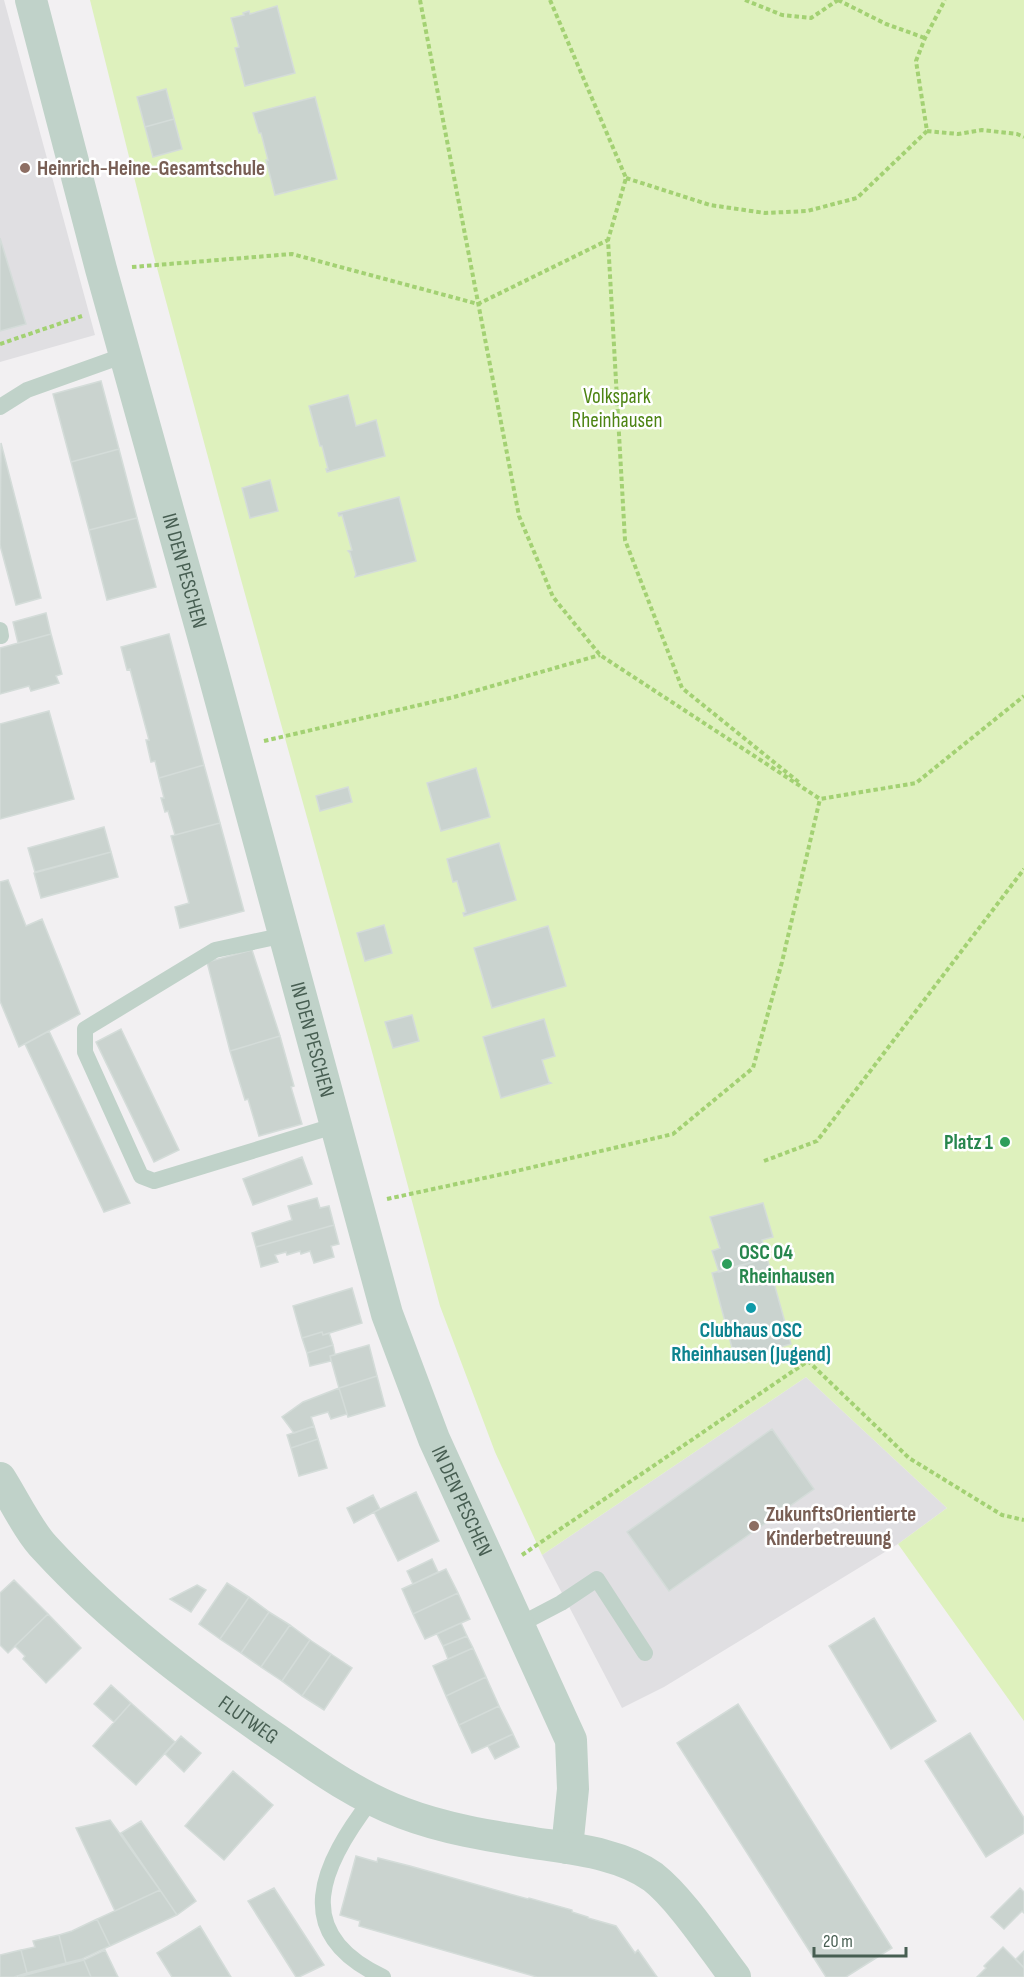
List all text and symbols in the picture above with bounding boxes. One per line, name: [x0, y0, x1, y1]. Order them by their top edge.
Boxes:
place label: Heinrich-Heine-Gesamtschule: [37, 156, 265, 181]
marker: Heinrich-Heine-Gesamtschule: [18, 161, 32, 175]
park label: Volkspark Rheinhausen: [572, 384, 662, 433]
street label: IN DEN PESCHEN: [157, 510, 213, 631]
street label: IN DEN PESCHEN: [285, 979, 340, 1100]
place label: Platz 1: [944, 1130, 993, 1155]
marker: Platz 1: [998, 1135, 1012, 1149]
place label: OSC 04 Rheinhausen: [739, 1240, 835, 1289]
marker: OSC 04 Rheinhausen: [720, 1257, 734, 1271]
marker: Clubhaus OSC Rheinhausen (Jugend): [744, 1301, 758, 1315]
place label: Clubhaus OSC Rheinhausen (Jugend): [671, 1318, 831, 1367]
street label: IN DEN PESCHEN: [426, 1442, 498, 1560]
place label: ZukunftsOrientierte Kinderbetreuung: [766, 1502, 916, 1551]
marker: ZukunftsOrientierte Kinderbetreuung: [747, 1519, 761, 1533]
street label: FLUTWEG: [214, 1690, 283, 1749]
scale bar: [814, 1920, 906, 1958]
text: 20 m: [823, 1931, 853, 1952]

